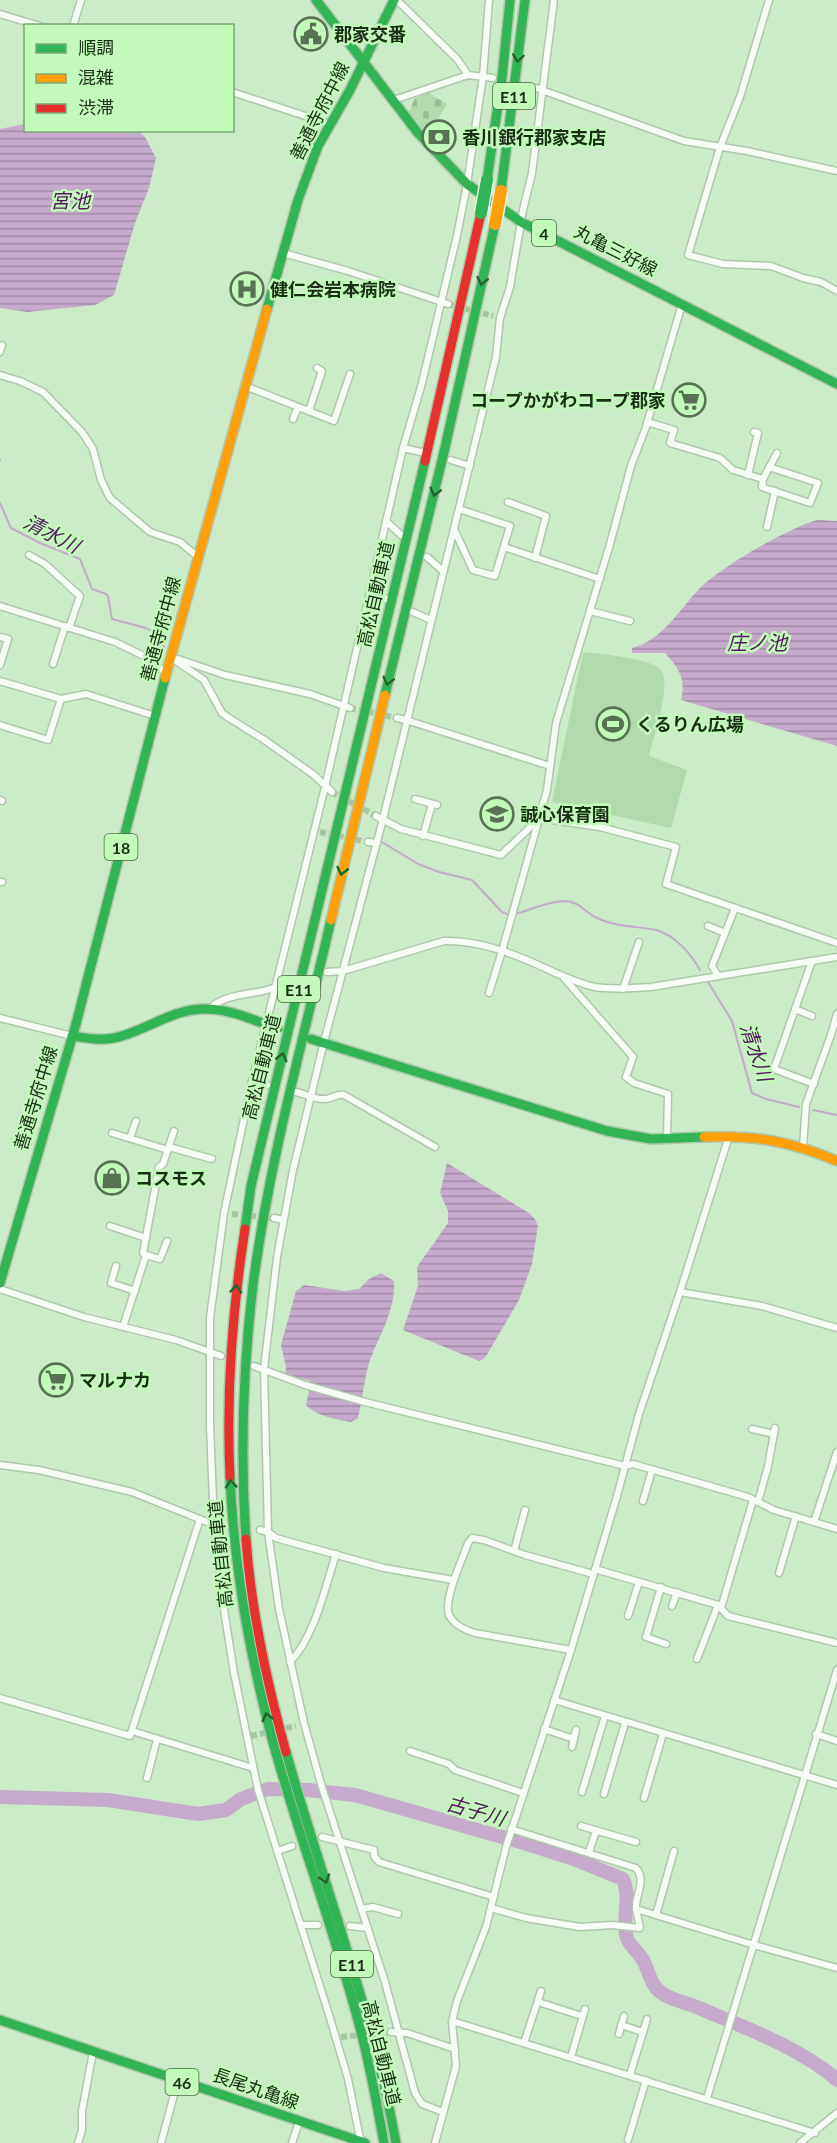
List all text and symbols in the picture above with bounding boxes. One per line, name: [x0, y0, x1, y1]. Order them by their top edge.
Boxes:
public building icon: 郡家交番: [293, 16, 329, 52]
place label: 郡家交番: [334, 23, 406, 45]
legend: [24, 24, 234, 132]
text: 順調: [78, 36, 114, 58]
one-way arrow: [513, 54, 525, 63]
street label: 善通寺府中線: [285, 58, 353, 164]
text: 混雑: [78, 66, 114, 88]
road number: E11: [493, 83, 535, 109]
text: 渋滞: [78, 96, 114, 118]
bank icon: 香川銀行郡家支店: [421, 119, 457, 155]
place label: 香川銀行郡家支店: [462, 126, 606, 148]
water label: 宮池: [50, 188, 92, 212]
road number: 4: [532, 220, 556, 246]
street label: 丸亀三好線: [571, 220, 661, 280]
hospital icon: 健仁会岩本病院: [229, 271, 265, 307]
one-way arrow: [476, 276, 489, 286]
place label: 健仁会岩本病院: [270, 278, 396, 300]
supermarket icon: コープかがわコープ郡家: [671, 382, 707, 418]
place label: コープかがわコープ郡家: [470, 389, 666, 411]
one-way arrow: [429, 487, 442, 497]
water label: 清水川: [20, 509, 86, 558]
street label: 高松自動車道: [352, 539, 398, 649]
street label: 善通寺府中線: [135, 574, 185, 684]
water label: 庄ノ池: [727, 630, 789, 654]
one-way arrow: [382, 676, 395, 686]
sports icon: くるりん広場: [595, 706, 631, 742]
place label: くるりん広場: [636, 713, 744, 735]
school or university icon: 誠心保育園: [479, 796, 515, 832]
place label: 誠心保育園: [520, 803, 610, 825]
road number: 18: [104, 834, 138, 860]
one-way arrow: [337, 866, 350, 876]
road number: E11: [278, 976, 320, 1002]
street label: 高松自動車道: [237, 1012, 285, 1122]
water label: 清水川: [736, 1020, 779, 1086]
street label: 善通寺府中線: [9, 1043, 61, 1153]
one-way arrow: [275, 1052, 288, 1062]
shop icon: コスモス: [94, 1160, 130, 1196]
place label: コスモス: [135, 1167, 207, 1189]
one-way arrow: [229, 1285, 242, 1294]
supermarket icon: マルナカ: [38, 1362, 74, 1398]
place label: マルナカ: [79, 1369, 151, 1391]
one-way arrow: [224, 1479, 237, 1488]
street label: 高松自動車道: [203, 1499, 237, 1609]
one-way arrow: [262, 1713, 274, 1723]
water label: 古子川: [444, 1790, 510, 1830]
one-way arrow: [318, 1873, 330, 1884]
road number: E11: [331, 1951, 373, 1977]
street label: 高松自動車道: [358, 1998, 406, 2108]
street label: 長尾丸亀線: [210, 2063, 302, 2113]
road number: 46: [166, 2069, 198, 2095]

